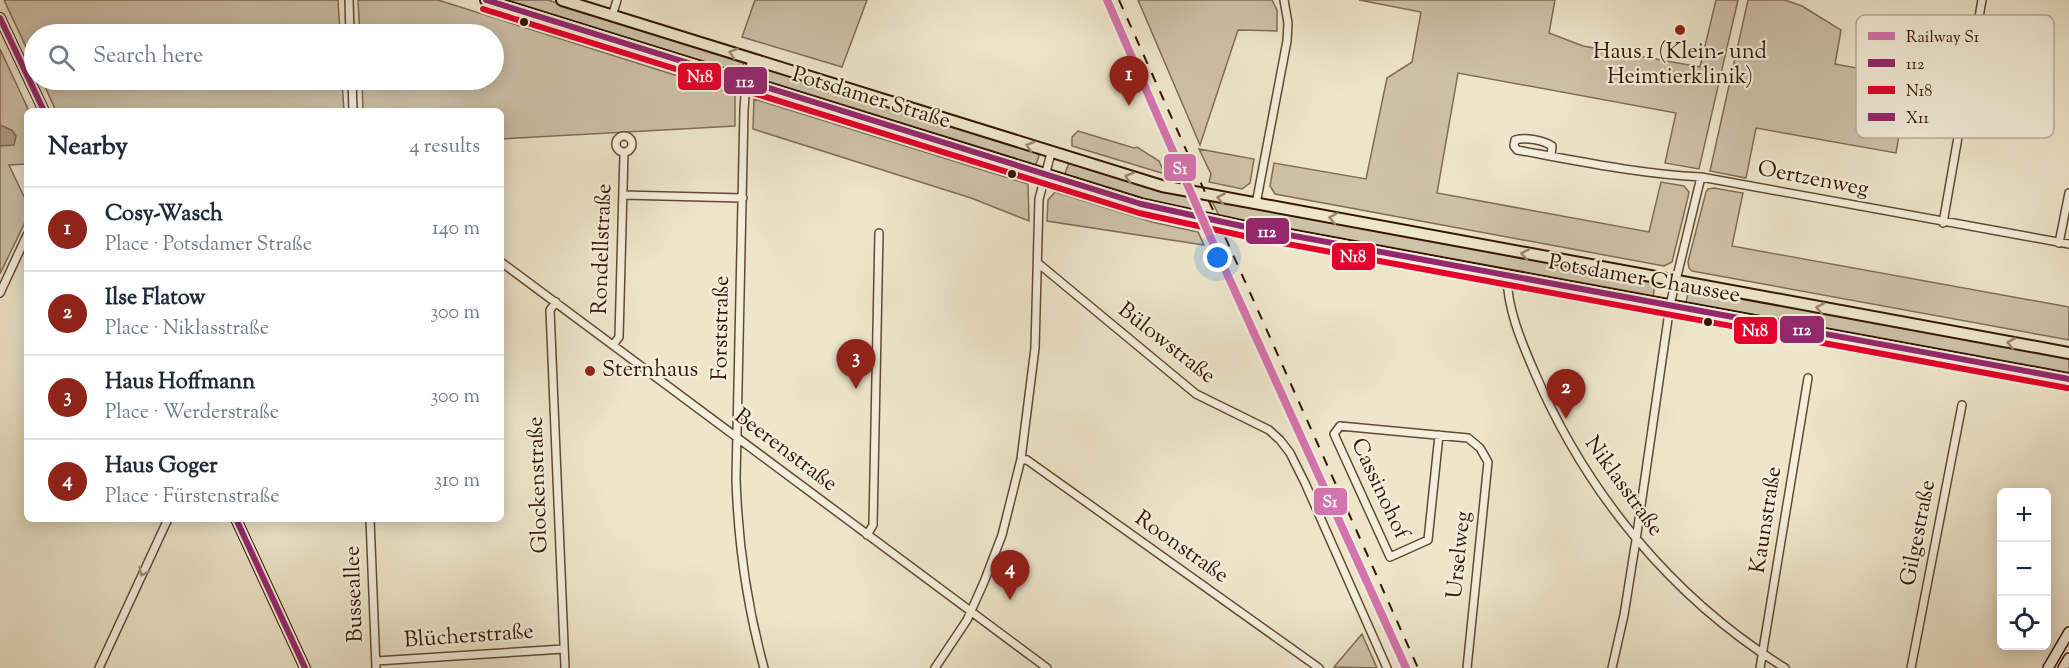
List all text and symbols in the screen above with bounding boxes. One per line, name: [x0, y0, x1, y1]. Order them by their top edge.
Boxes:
legend: [1856, 15, 2054, 138]
unlabelled marker: [518, 16, 530, 28]
marker: Haus 1 (Klein- und Heimtierklinik): [1673, 23, 1687, 37]
search box: [24, 24, 504, 90]
text: Railway S1: [1906, 27, 1980, 50]
place label: Haus 1 (Klein- und Heimtierklinik): [1593, 37, 1767, 94]
icon: search: [45, 41, 78, 74]
text: Search here: [93, 41, 203, 73]
one-way arrow: [728, 48, 739, 61]
text: 112: [1906, 54, 1925, 77]
pin: 1: [1110, 57, 1148, 106]
street label: Potsdamer Straße: [788, 60, 954, 138]
line badge: N18: [677, 62, 722, 91]
line badge: 112: [723, 66, 768, 95]
text: N18: [687, 67, 713, 90]
text: 112: [736, 72, 755, 95]
text: N18: [1906, 81, 1932, 104]
text: X11: [1906, 108, 1929, 131]
text: Nearby: [48, 129, 128, 166]
text: 4 results: [409, 133, 480, 162]
one-way arrow: [1025, 141, 1036, 154]
line badge: S1: [1163, 153, 1197, 182]
street label: Oertzenweg: [1755, 154, 1872, 206]
text: S1: [1173, 159, 1188, 182]
unlabelled marker: [1006, 168, 1018, 180]
one-way arrow: [1124, 172, 1135, 184]
street label: Rondellstraße: [585, 183, 621, 315]
one-way arrow: [1216, 192, 1226, 205]
text: Cosy-Wasch: [105, 199, 223, 231]
one-way arrow: [1328, 213, 1337, 225]
text: 1: [64, 215, 71, 244]
text: 140 m: [432, 215, 480, 244]
line badge: 112: [1245, 217, 1290, 245]
text: 112: [1258, 222, 1277, 245]
text: Place · Potsdamer Straße: [105, 231, 312, 260]
line badge: N18: [1331, 242, 1376, 271]
your location: [1203, 243, 1232, 272]
text: N18: [1340, 247, 1366, 270]
street label: Potsdamer Chaussee: [1546, 247, 1742, 313]
one-way arrow: [1520, 248, 1530, 261]
street label: Forststraße: [705, 275, 739, 381]
text: Ilse Flatow: [105, 283, 206, 315]
street label: Bülowstraße: [1110, 295, 1222, 393]
text: 2: [63, 299, 72, 328]
text: 300 m: [430, 299, 480, 328]
one-way arrow: [1815, 302, 1825, 315]
text: Place · Niklasstraße: [105, 315, 269, 344]
line badge: 112: [1779, 315, 1825, 344]
unlabelled marker: [1702, 316, 1714, 328]
line badge: N18: [1733, 316, 1778, 345]
text: 112: [1793, 320, 1812, 343]
text: N18: [1742, 321, 1768, 344]
one-way arrow: [2007, 337, 2017, 350]
pin: 3: [836, 340, 876, 389]
place label: Sternhaus: [602, 355, 698, 387]
marker: Sternhaus: [583, 364, 597, 378]
text: Haus Hoffmann: [105, 367, 255, 399]
pin: 2: [1546, 370, 1586, 419]
text: 3: [63, 383, 72, 412]
text: 300 m: [430, 383, 480, 412]
text: Place · Werderstraße: [105, 399, 279, 428]
street label: Beerenstraße: [727, 401, 843, 501]
street label: Glockenstraße: [521, 416, 557, 554]
street label: Niklasstraße: [1576, 430, 1670, 544]
street label: Cassinohof: [1342, 433, 1417, 546]
text: Haus Goger: [105, 451, 217, 483]
street label: Kaunstraße: [1743, 464, 1791, 576]
text: 4: [62, 467, 73, 496]
text: 310 m: [434, 467, 480, 496]
street label: Gilgestraße: [1893, 477, 1945, 589]
text: Place · Fürstenstraße: [105, 483, 280, 512]
line badge: S1: [1313, 487, 1348, 516]
map controls: [1997, 488, 2051, 650]
button: +: [1997, 488, 2051, 542]
text: S1: [1323, 492, 1338, 515]
street label: Roonstraße: [1127, 504, 1235, 592]
street label: Urselweg: [1440, 509, 1481, 600]
button: −: [1997, 542, 2051, 596]
street label: Busseallee: [337, 545, 373, 643]
pin: 4: [990, 550, 1030, 600]
one-way arrow: [138, 565, 150, 576]
button: locate: [1997, 596, 2051, 650]
street label: Blücherstraße: [403, 617, 535, 657]

